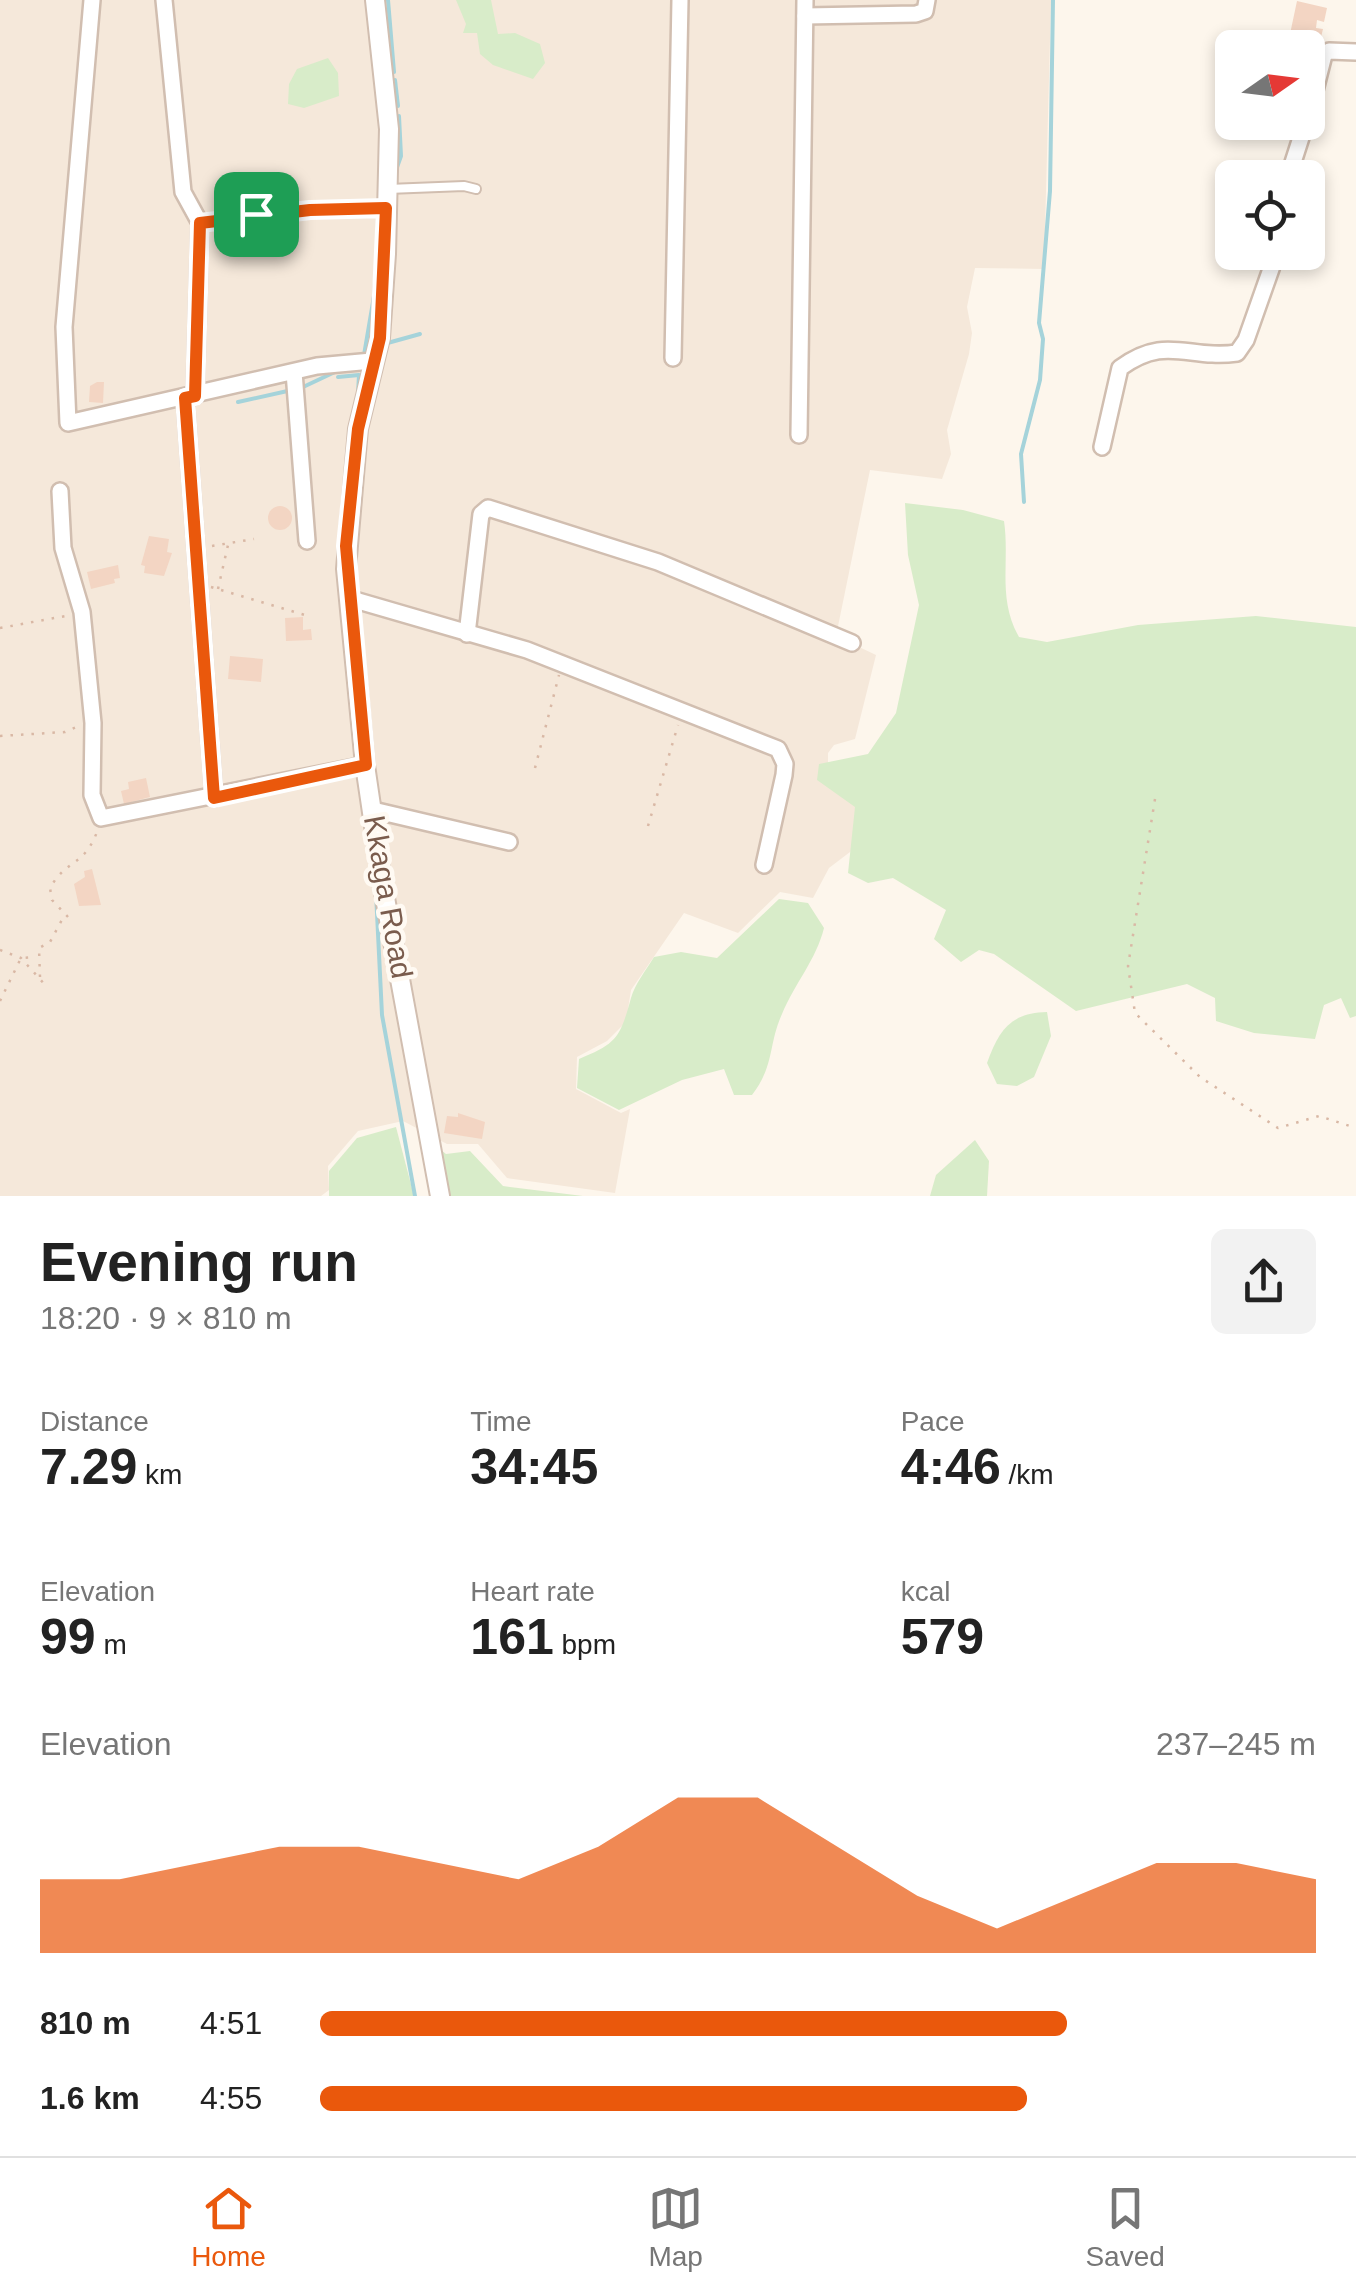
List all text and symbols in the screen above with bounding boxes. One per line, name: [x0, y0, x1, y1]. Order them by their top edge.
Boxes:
north arrow: [1215, 30, 1325, 140]
map controls: [1215, 30, 1325, 270]
button: locate: [1215, 160, 1325, 270]
pin: [214, 172, 299, 257]
icon: arrive: [229, 187, 284, 242]
street label: Kkaga Road: [358, 813, 419, 981]
button: share: [1211, 1229, 1316, 1334]
text: Evening run: [40, 1231, 358, 1293]
text: 18:20 · 9 × 810 m: [40, 1300, 292, 1336]
text: Distance: [40, 1406, 149, 1437]
text: Time: [470, 1406, 532, 1437]
text: Pace: [901, 1406, 964, 1437]
text: 7.29: [40, 1439, 137, 1495]
text: 34:45: [470, 1439, 598, 1495]
text: 4:46: [901, 1439, 1001, 1495]
text: km: [137, 1459, 182, 1490]
text: /km: [1001, 1459, 1054, 1490]
text: Elevation: [40, 1576, 155, 1607]
text: Heart rate: [470, 1576, 595, 1607]
text: kcal: [901, 1576, 950, 1607]
text: 99: [40, 1609, 96, 1665]
text: 161: [470, 1609, 554, 1665]
text: 579: [901, 1609, 984, 1665]
text: m: [96, 1629, 127, 1660]
text: bpm: [554, 1629, 616, 1660]
text: Elevation: [40, 1726, 172, 1762]
text: 237–245 m: [1156, 1726, 1316, 1762]
text: 810 m: [40, 2005, 131, 2041]
text: 4:51: [200, 2005, 262, 2041]
text: 1.6 km: [40, 2080, 140, 2116]
text: 4:55: [200, 2080, 262, 2116]
tab: Home: [191, 2181, 266, 2273]
tab: Map: [648, 2181, 703, 2273]
tab: Saved: [1085, 2181, 1165, 2273]

